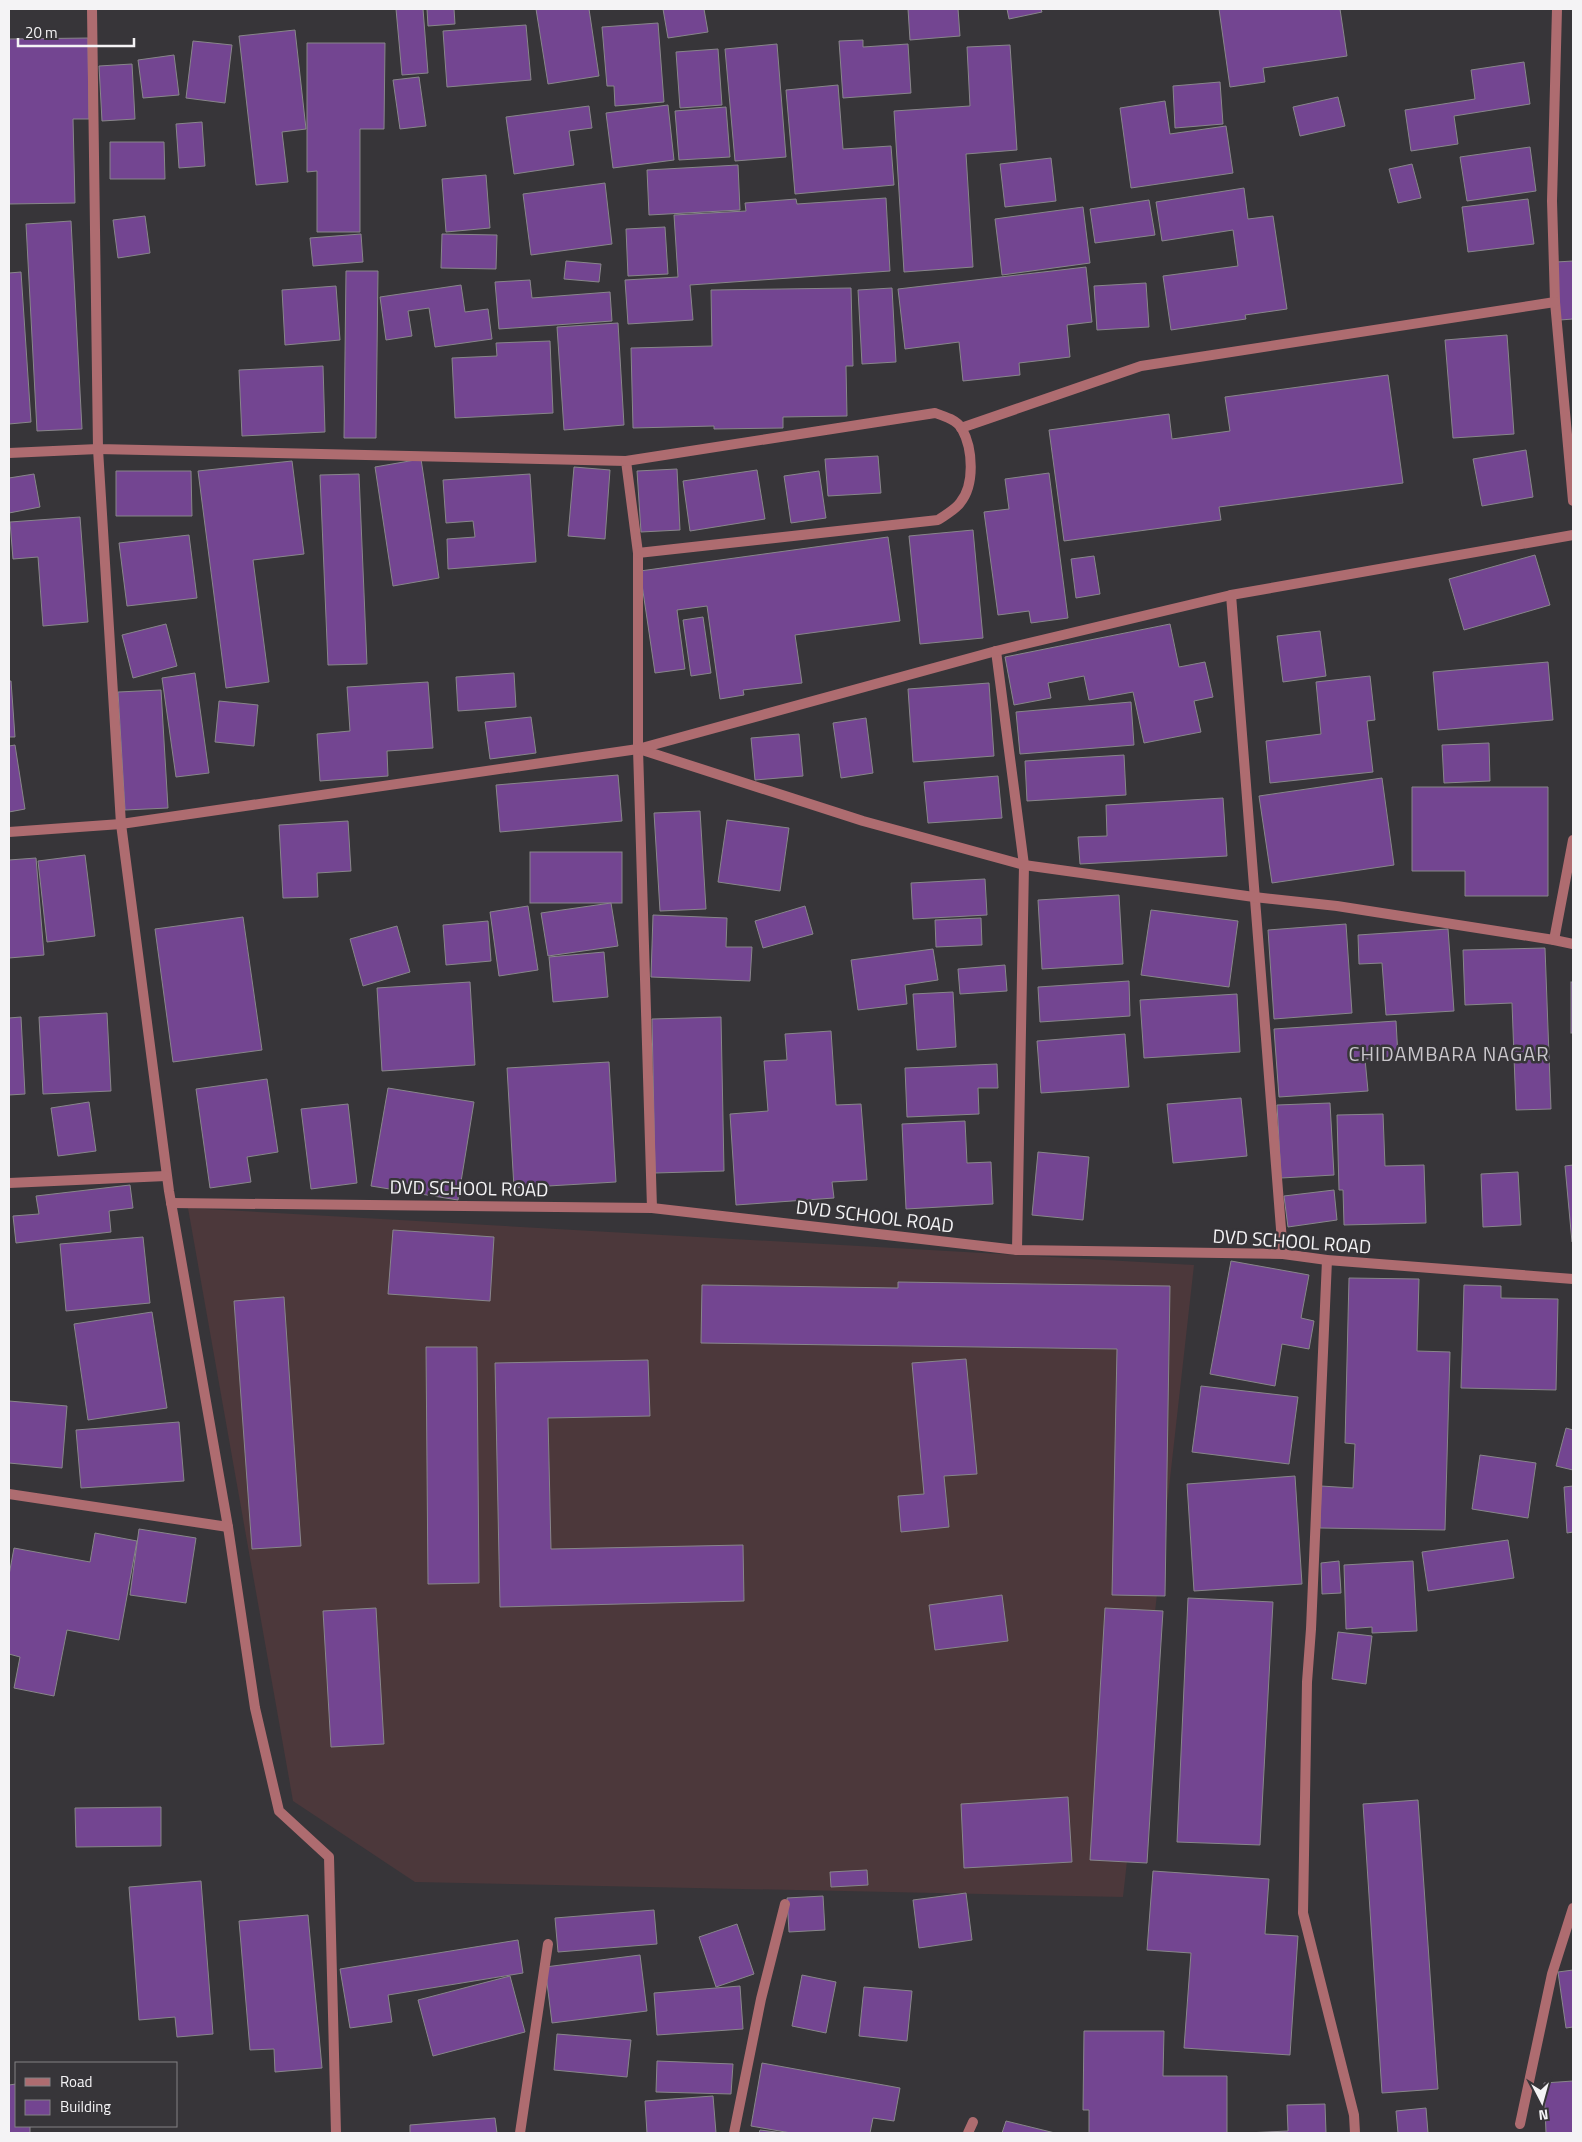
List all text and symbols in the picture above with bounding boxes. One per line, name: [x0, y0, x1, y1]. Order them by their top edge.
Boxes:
scale bar: [18, 15, 134, 47]
text: 20 m: [25, 21, 58, 44]
district label: CHIDAMBARA NAGAR: [1349, 1038, 1549, 1069]
street label: DVD SCHOOL ROAD: [389, 1172, 549, 1203]
street label: DVD SCHOOL ROAD: [794, 1191, 956, 1240]
street label: DVD SCHOOL ROAD: [1212, 1220, 1372, 1261]
legend: [15, 2062, 178, 2127]
text: Road: [60, 2070, 92, 2093]
north arrow: [1517, 2077, 1567, 2127]
text: Building: [60, 2095, 111, 2118]
text: N: [1537, 2104, 1549, 2126]

